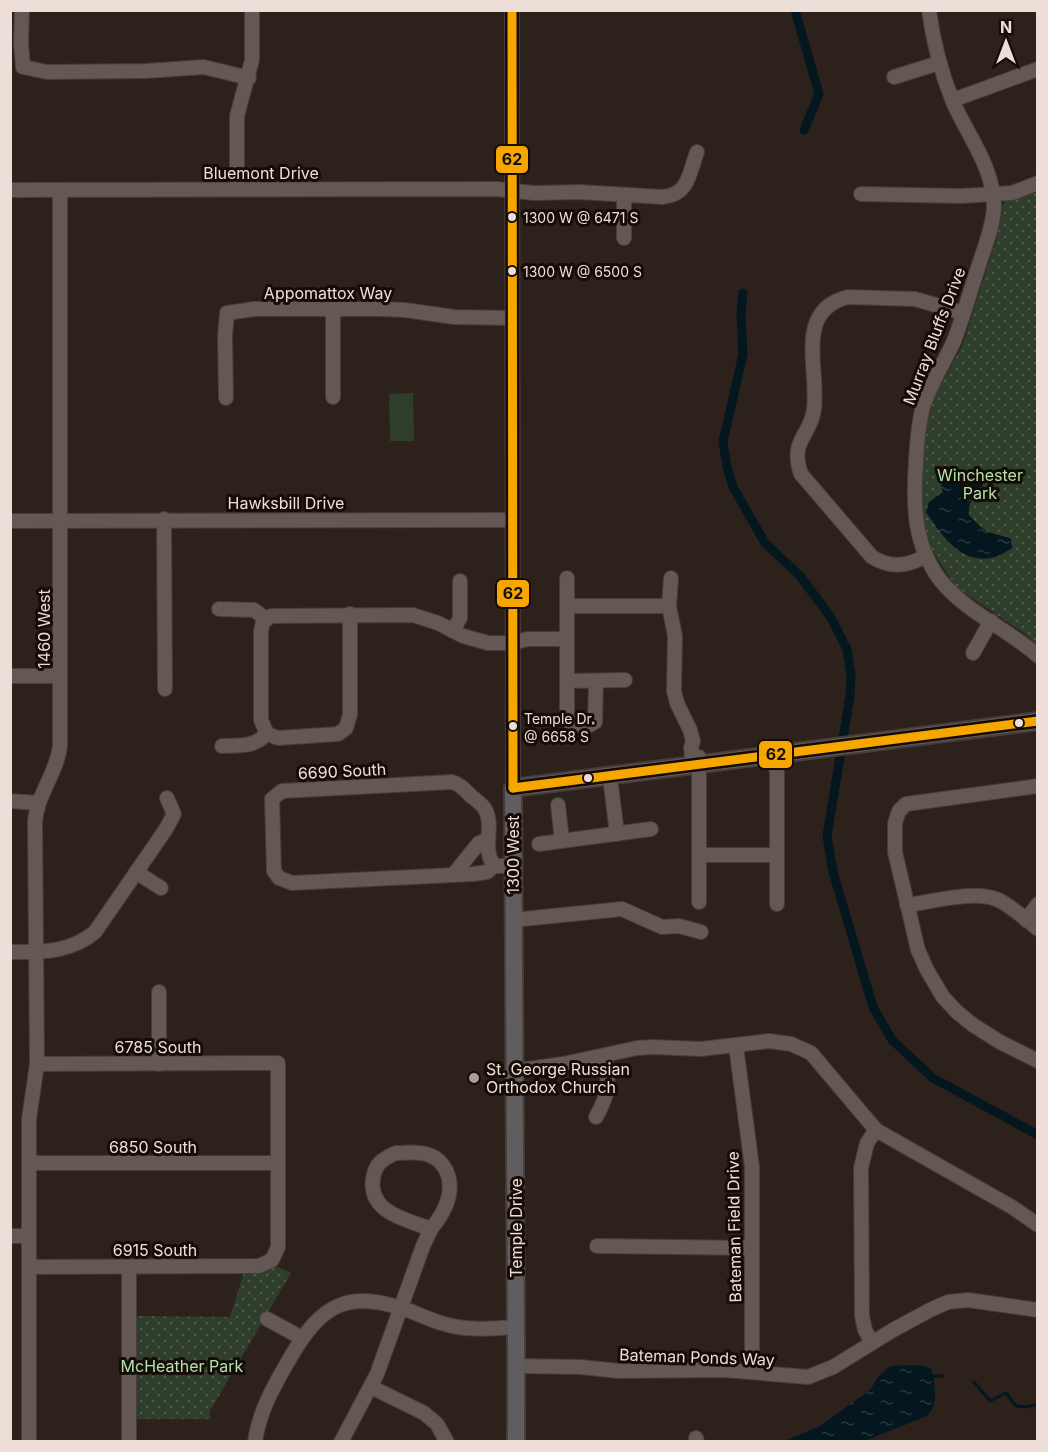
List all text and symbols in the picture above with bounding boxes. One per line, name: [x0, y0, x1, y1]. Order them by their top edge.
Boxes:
north arrow: [976, 12, 1036, 72]
text: N: [1000, 17, 1012, 37]
line badge: 62: [495, 145, 529, 174]
text: 62: [502, 149, 522, 169]
street label: Bluemont Drive: [203, 163, 319, 183]
place label: 1300 W @ 6471 S: [523, 209, 638, 226]
marker: 1300 W @ 6471 S: [506, 211, 518, 223]
place label: 1300 W @ 6500 S: [523, 263, 642, 280]
street label: Murray Bluffs Drive: [899, 264, 969, 408]
marker: 1300 W @ 6500 S: [506, 265, 518, 277]
street label: Appomattox Way: [264, 283, 392, 303]
park label: Winchester Park: [937, 465, 1023, 503]
street label: Hawksbill Drive: [228, 493, 344, 513]
line badge: 62: [496, 579, 530, 608]
text: 62: [503, 583, 523, 603]
street label: 1460 West: [34, 589, 54, 669]
place label: Temple Dr. @ 6658 S: [524, 710, 595, 745]
unlabelled marker: [1013, 717, 1025, 729]
marker: Temple Dr. @ 6658 S: [507, 720, 519, 732]
line badge: 62: [758, 740, 793, 769]
text: 62: [766, 744, 786, 764]
street label: 6690 South: [297, 759, 387, 783]
unlabelled marker: [582, 772, 594, 784]
street label: 1300 West: [503, 815, 523, 895]
street label: 6785 South: [115, 1037, 201, 1057]
place label: St. George Russian Orthodox Church: [486, 1059, 630, 1097]
marker: St. George Russian Orthodox Church: [467, 1071, 481, 1085]
street label: 6850 South: [109, 1137, 197, 1157]
street label: Bateman Field Drive: [723, 1151, 745, 1303]
street label: Temple Drive: [506, 1178, 526, 1278]
street label: 6915 South: [113, 1240, 197, 1260]
street label: Bateman Ponds Way: [619, 1344, 775, 1370]
park label: McHeather Park: [121, 1356, 244, 1376]

